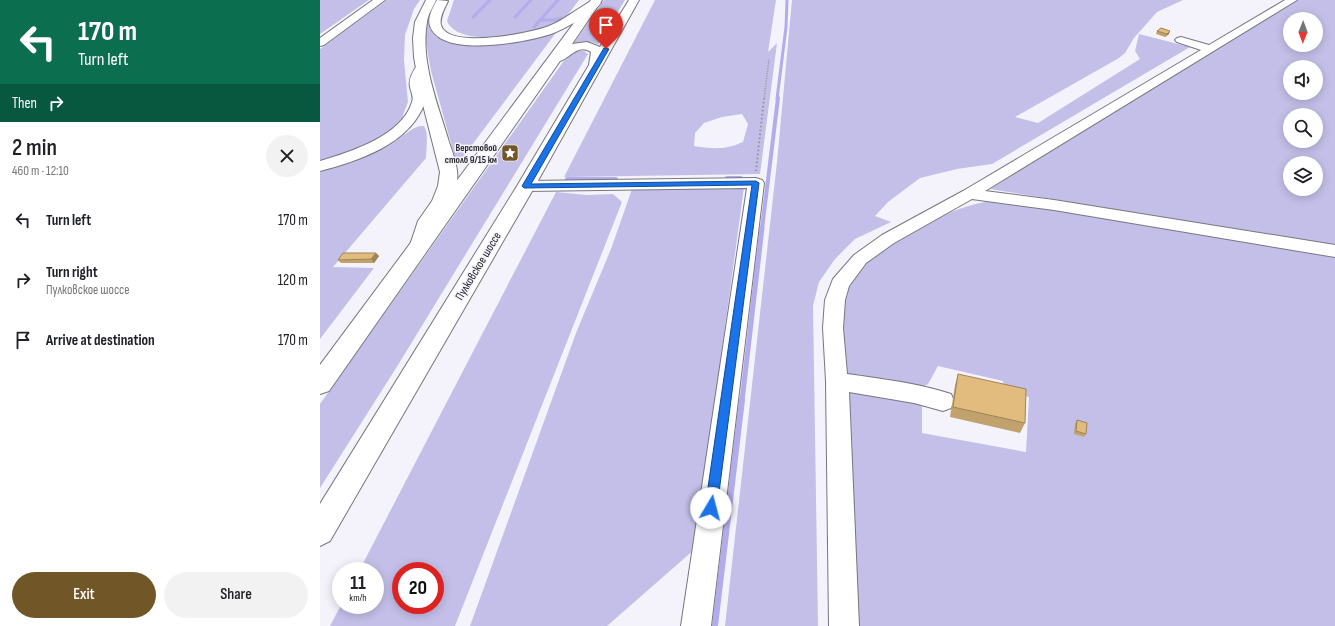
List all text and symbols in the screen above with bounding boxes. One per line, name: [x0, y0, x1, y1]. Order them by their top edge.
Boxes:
pin: [589, 8, 623, 49]
north arrow: [1283, 12, 1323, 52]
map controls: [1283, 12, 1323, 196]
icon: arrive: [595, 14, 617, 36]
text: 170 m: [78, 15, 137, 48]
icon: left: [12, 16, 64, 68]
text: Turn left: [78, 49, 129, 70]
button: sound: [1283, 60, 1323, 100]
icon: right: [45, 92, 67, 114]
text: Then: [12, 94, 37, 113]
button: search: [1283, 108, 1323, 148]
text: 2 min: [12, 133, 57, 162]
button: close: [266, 135, 308, 177]
place label: Верстовой столб 9/15 км: [445, 142, 497, 166]
place icon: Верстовой столб 9/15 км: [500, 143, 520, 163]
button: layers: [1283, 156, 1323, 196]
text: 460 m · 12:10: [12, 163, 69, 179]
icon: left: [12, 209, 34, 231]
text: Turn left: [46, 211, 91, 230]
text: 170 m: [278, 211, 308, 230]
street label: Пулковское шоссе: [452, 229, 505, 303]
text: Turn right: [46, 263, 98, 282]
icon: right: [12, 269, 34, 291]
text: 120 m: [278, 271, 308, 290]
text: Пулковское шоссе: [46, 282, 130, 298]
icon: arrive: [12, 329, 34, 351]
text: Arrive at destination: [46, 331, 155, 350]
text: 170 m: [278, 331, 308, 350]
position arrow: [690, 487, 732, 529]
speed limit sign: 20: [392, 562, 444, 614]
text: 11: [350, 571, 366, 595]
button: Exit: [12, 572, 156, 618]
button: Share: [164, 572, 308, 618]
text: km/h: [349, 592, 367, 604]

